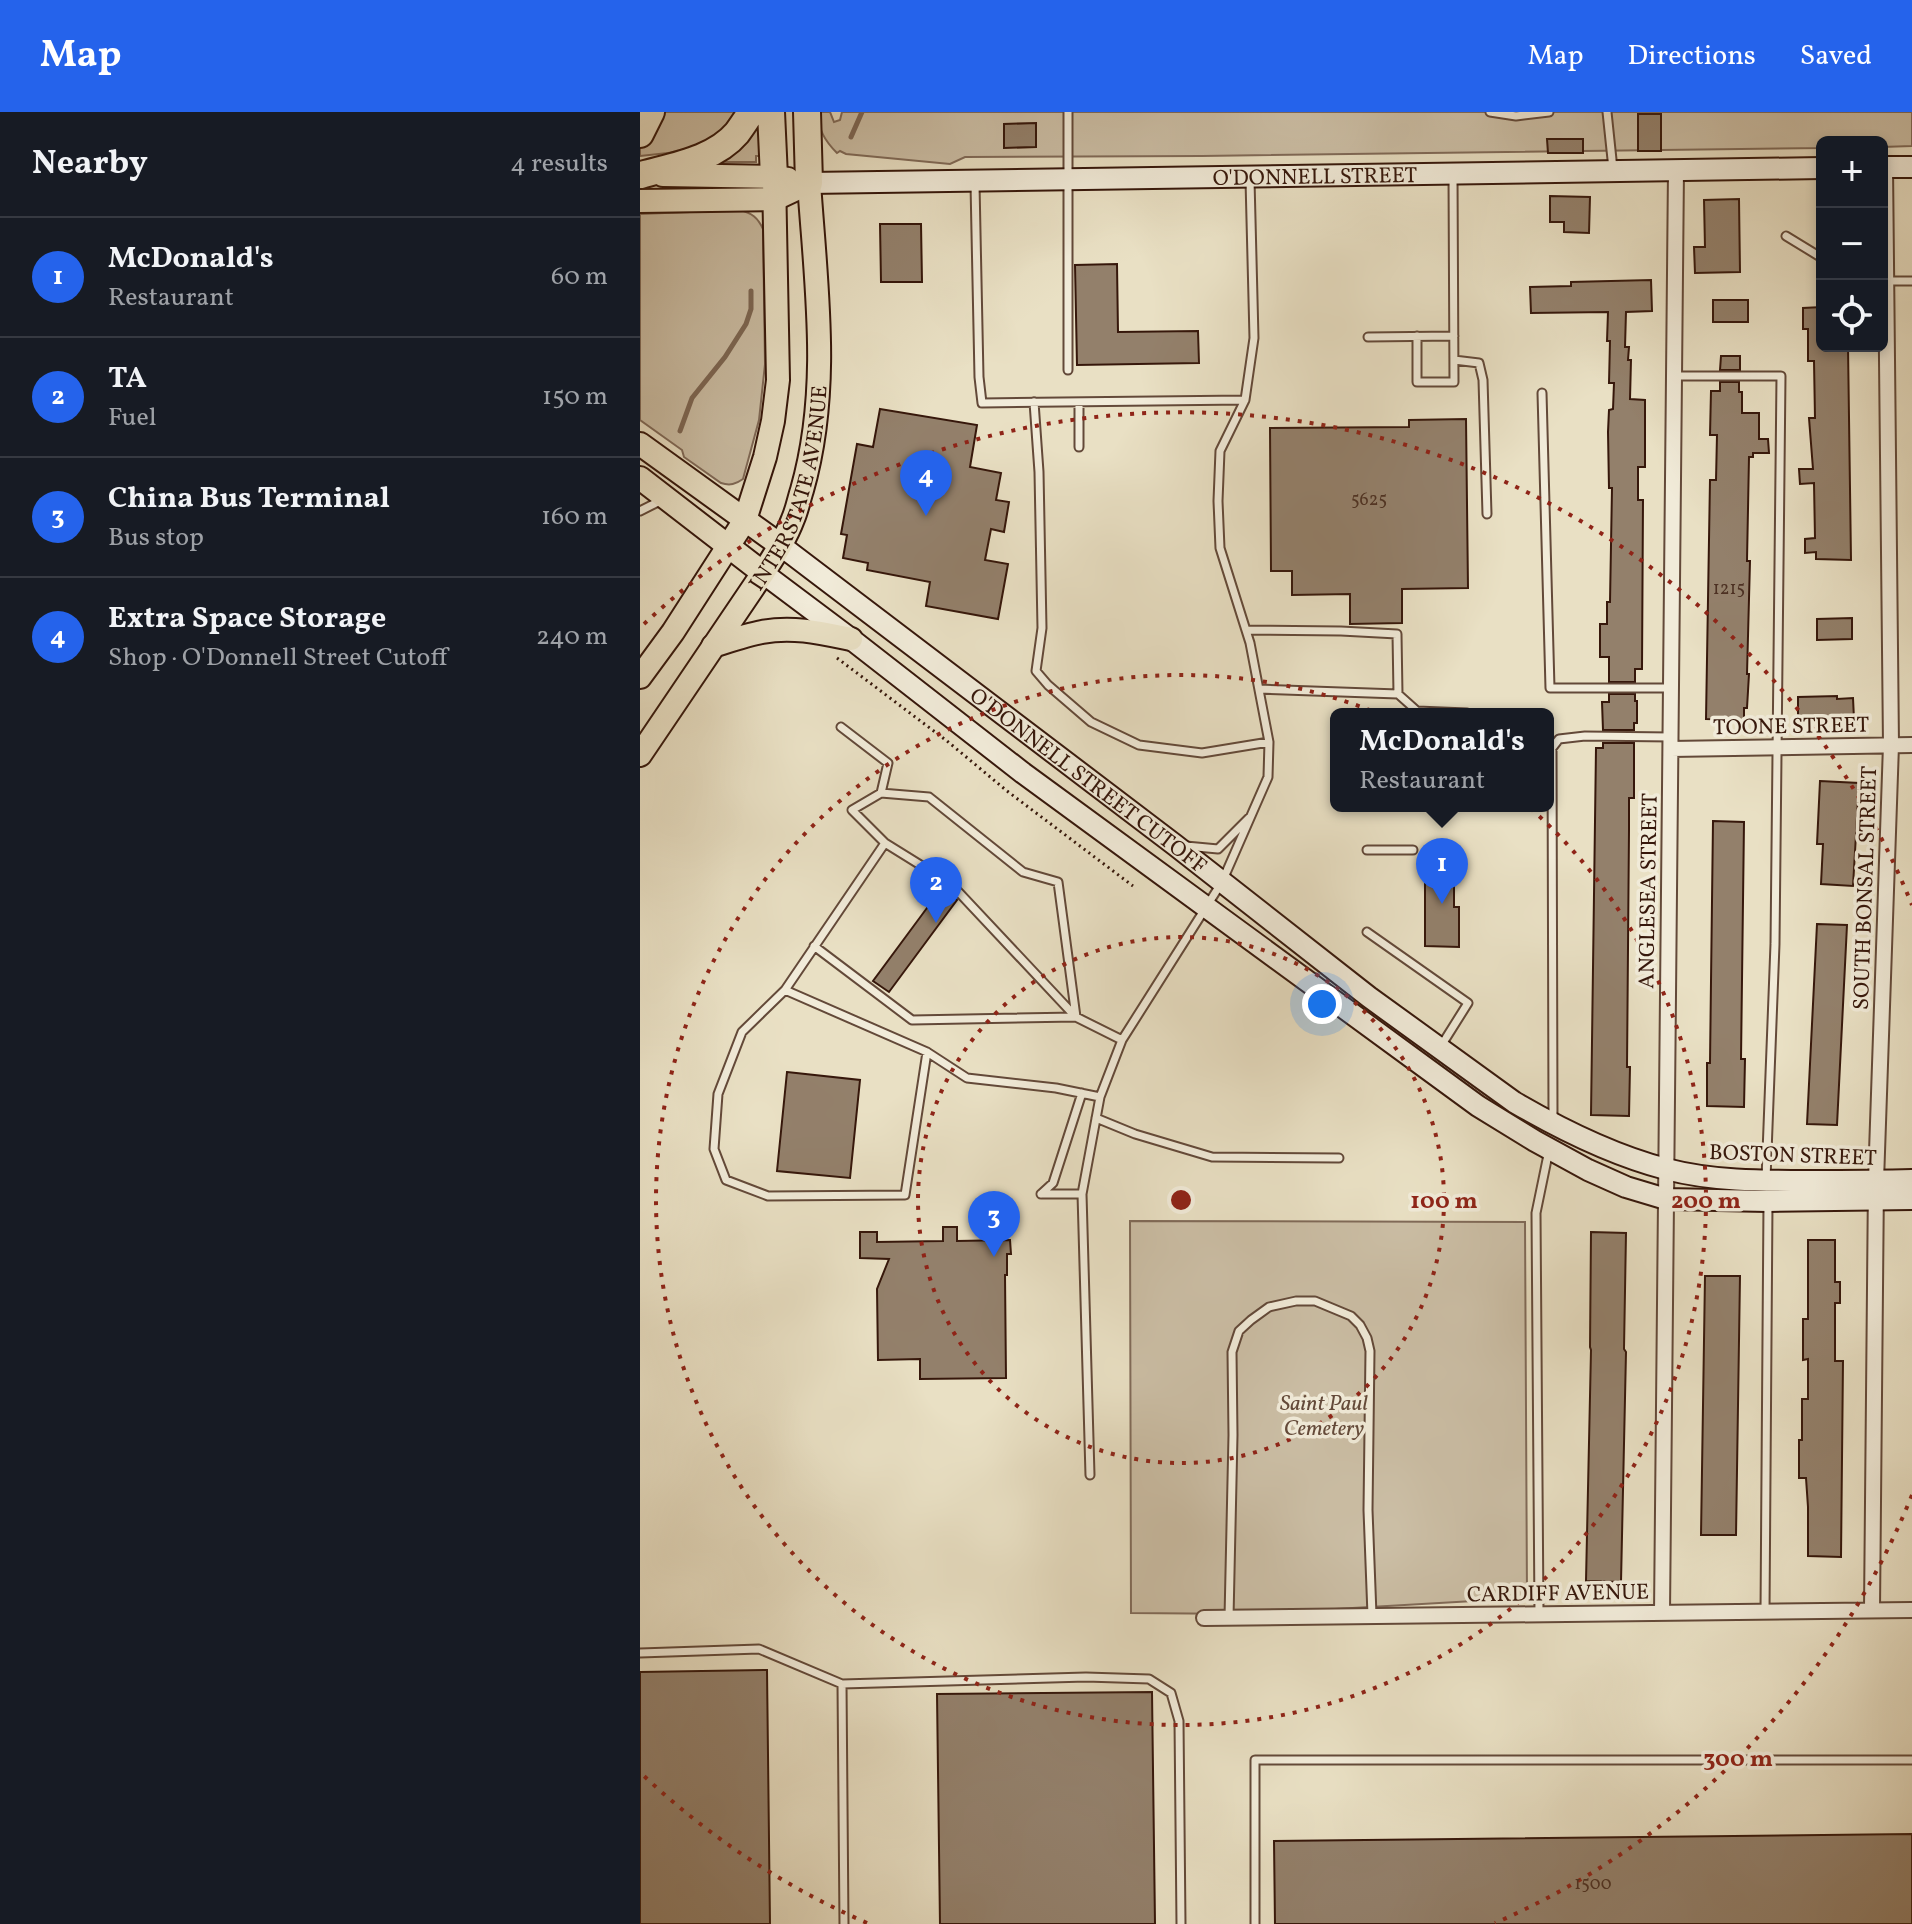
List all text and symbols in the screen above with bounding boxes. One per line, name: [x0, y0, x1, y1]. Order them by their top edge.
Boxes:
text: Map: [40, 30, 121, 83]
text: Map: [1528, 37, 1584, 76]
text: Directions: [1628, 37, 1756, 76]
text: Saved: [1800, 37, 1872, 76]
map controls: [1816, 136, 1888, 352]
button: +: [1816, 136, 1888, 208]
text: Nearby: [32, 141, 148, 188]
text: 4 results: [510, 146, 608, 182]
street label: O'DONNELL STREET: [1212, 161, 1418, 195]
button: −: [1816, 208, 1888, 280]
text: McDonald's: [108, 238, 274, 280]
text: 1: [53, 259, 63, 295]
text: 60 m: [551, 259, 608, 295]
text: Restaurant: [108, 280, 234, 316]
button: locate: [1816, 280, 1888, 352]
text: TA: [108, 358, 147, 400]
text: 2: [51, 379, 65, 415]
text: 150 m: [542, 379, 608, 415]
street label: INTERSTATE AVENUE: [742, 385, 836, 598]
text: Fuel: [108, 400, 157, 436]
pin: 4: [900, 450, 952, 516]
text: China Bus Terminal: [108, 478, 390, 520]
house number: 5625: [1351, 488, 1387, 513]
text: 3: [51, 499, 65, 535]
text: 160 m: [541, 499, 608, 535]
text: Bus stop: [108, 520, 204, 556]
house number: 1215: [1713, 577, 1745, 602]
text: Extra Space Storage: [108, 598, 386, 640]
text: 4: [50, 619, 66, 655]
text: 240 m: [536, 619, 608, 655]
text: Shop · O'Donnell Street Cutoff: [108, 640, 448, 676]
street label: O'DONNELL STREET CUTOFF: [962, 681, 1213, 882]
popup: [1330, 708, 1554, 812]
street label: TOONE STREET: [1713, 711, 1870, 744]
text: McDonald's: [1359, 721, 1525, 763]
text: Restaurant: [1359, 763, 1485, 799]
street label: SOUTH BONSAL STREET: [1847, 765, 1886, 1011]
street label: ANGLESEA STREET: [1632, 793, 1667, 989]
pin: 1: [1416, 838, 1468, 904]
pin: 2: [910, 857, 962, 923]
your location: [1302, 984, 1342, 1024]
street label: BOSTON STREET: [1708, 1138, 1878, 1175]
text: 100 m: [1410, 1185, 1478, 1219]
text: 200 m: [1671, 1185, 1741, 1219]
centre of rings: [1167, 1186, 1195, 1214]
pin: 3: [968, 1191, 1020, 1257]
park label: Saint Paul Cemetery: [1280, 1389, 1368, 1445]
street label: CARDIFF AVENUE: [1467, 1577, 1649, 1612]
text: 300 m: [1703, 1743, 1773, 1777]
house number: 1500: [1574, 1872, 1612, 1897]

